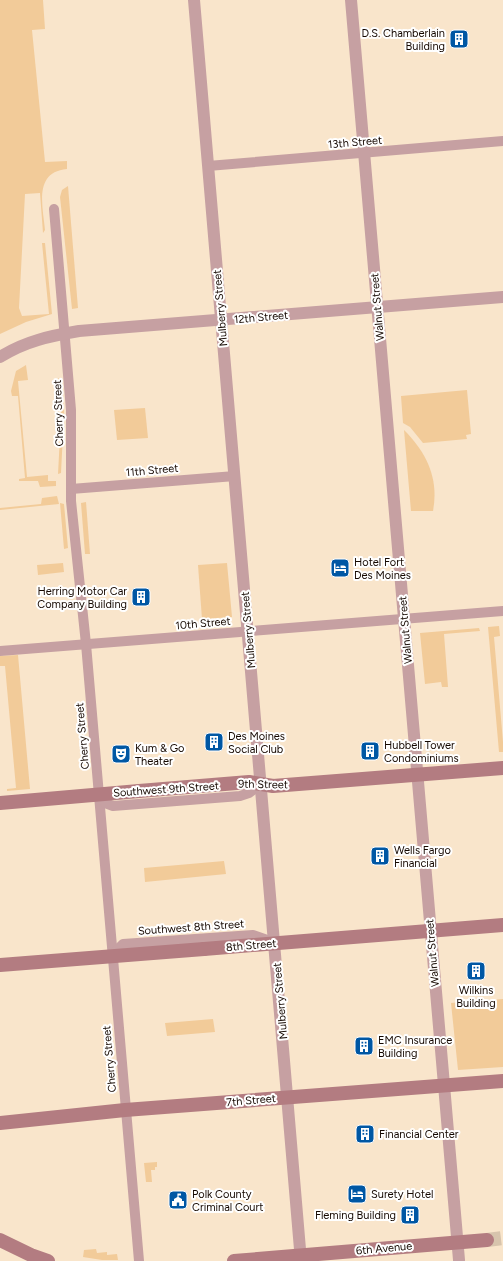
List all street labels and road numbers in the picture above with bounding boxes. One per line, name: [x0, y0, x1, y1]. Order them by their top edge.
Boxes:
street label: 13th Street: [327, 134, 383, 151]
street label: Mulberry Street: [211, 269, 230, 347]
street label: Walnut Street: [368, 272, 387, 341]
street label: 12th Street: [233, 309, 289, 326]
street label: Cherry Street: [51, 379, 66, 447]
street label: 11th Street: [125, 462, 179, 479]
street label: Mulberry Street: [239, 591, 258, 669]
street label: Walnut Street: [396, 595, 415, 664]
street label: 10th Street: [175, 615, 231, 632]
street label: Cherry Street: [73, 702, 92, 770]
street label: 9th Street: [238, 778, 288, 791]
street label: Southwest 9th Street: [113, 779, 219, 800]
street label: Southwest 8th Street: [137, 917, 245, 938]
street label: Walnut Street: [423, 918, 442, 987]
street label: 8th Street: [225, 937, 277, 954]
street label: Mulberry Street: [271, 962, 290, 1040]
street label: Cherry Street: [100, 1025, 119, 1093]
street label: 7th Street: [226, 1092, 276, 1109]
street label: 6th Avenue: [355, 1240, 413, 1257]

